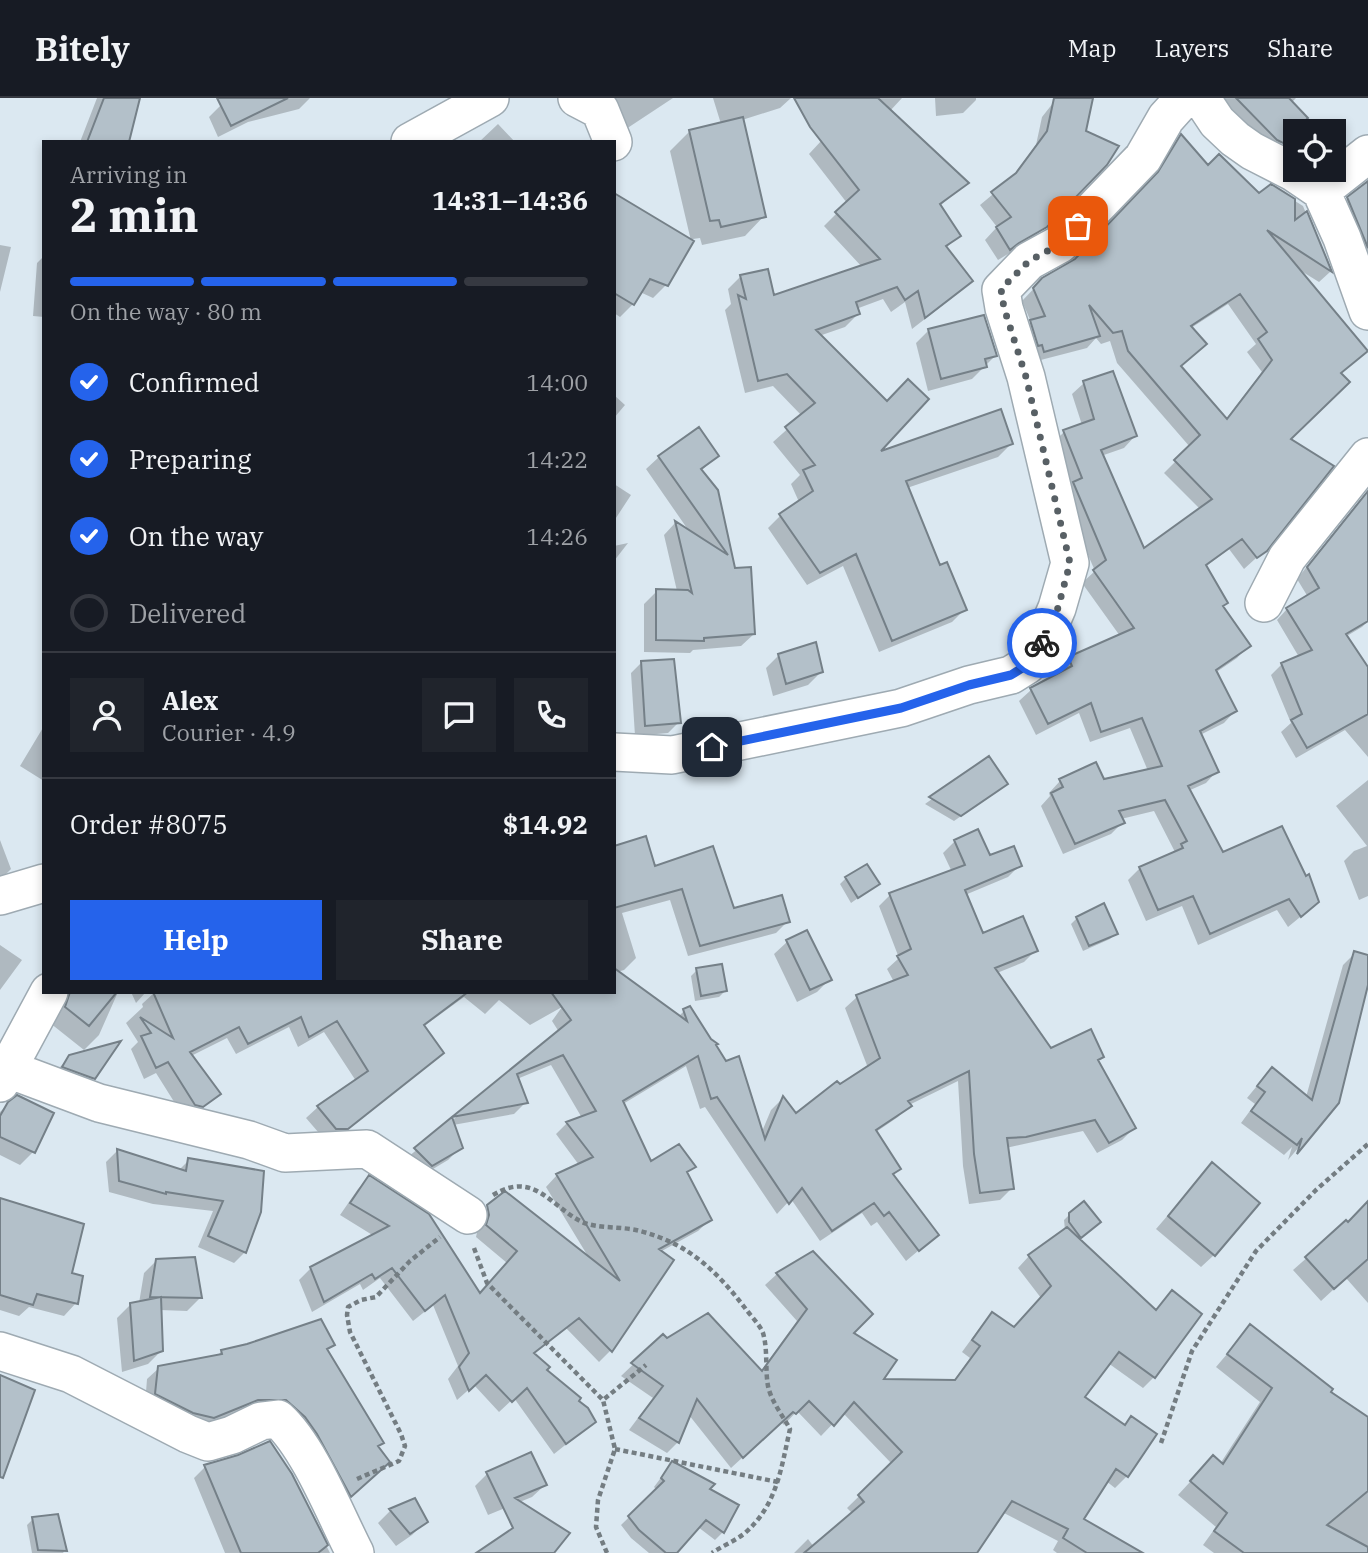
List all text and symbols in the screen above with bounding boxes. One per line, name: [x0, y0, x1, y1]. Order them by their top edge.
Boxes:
text: Bitely: [35, 27, 130, 70]
text: Map: [1068, 32, 1116, 64]
text: Layers: [1154, 32, 1229, 64]
text: Share: [1267, 32, 1333, 64]
map controls: [1283, 119, 1346, 182]
button: locate: [1283, 119, 1346, 182]
text: Arriving in: [70, 159, 187, 189]
text: 14:31–14:36: [432, 183, 588, 217]
text: 2 min: [70, 185, 199, 245]
pin: [1048, 196, 1108, 256]
icon: bag: [1059, 207, 1097, 245]
text: On the way · 80 m: [70, 296, 262, 326]
icon: check: [70, 363, 108, 401]
text: Confirmed: [129, 365, 260, 399]
text: 14:00: [526, 367, 588, 397]
icon: check: [70, 440, 108, 478]
text: Preparing: [129, 442, 251, 476]
text: 14:22: [526, 444, 588, 474]
icon: check: [70, 517, 108, 555]
text: On the way: [129, 519, 263, 553]
text: 14:26: [526, 521, 588, 551]
text: Delivered: [129, 596, 246, 630]
courier: [1007, 608, 1077, 678]
icon: bike: [1023, 624, 1061, 662]
button: person: [70, 678, 144, 752]
button: chat: [422, 678, 496, 752]
button: phone: [514, 678, 588, 752]
text: Alex: [162, 683, 218, 717]
text: Courier · 4.9: [162, 717, 296, 747]
pin: [682, 717, 742, 777]
icon: home: [693, 728, 731, 766]
text: Order #8075: [70, 807, 228, 841]
text: $14.92: [503, 807, 588, 841]
button: Help: [70, 900, 322, 980]
button: Share: [336, 900, 588, 980]

